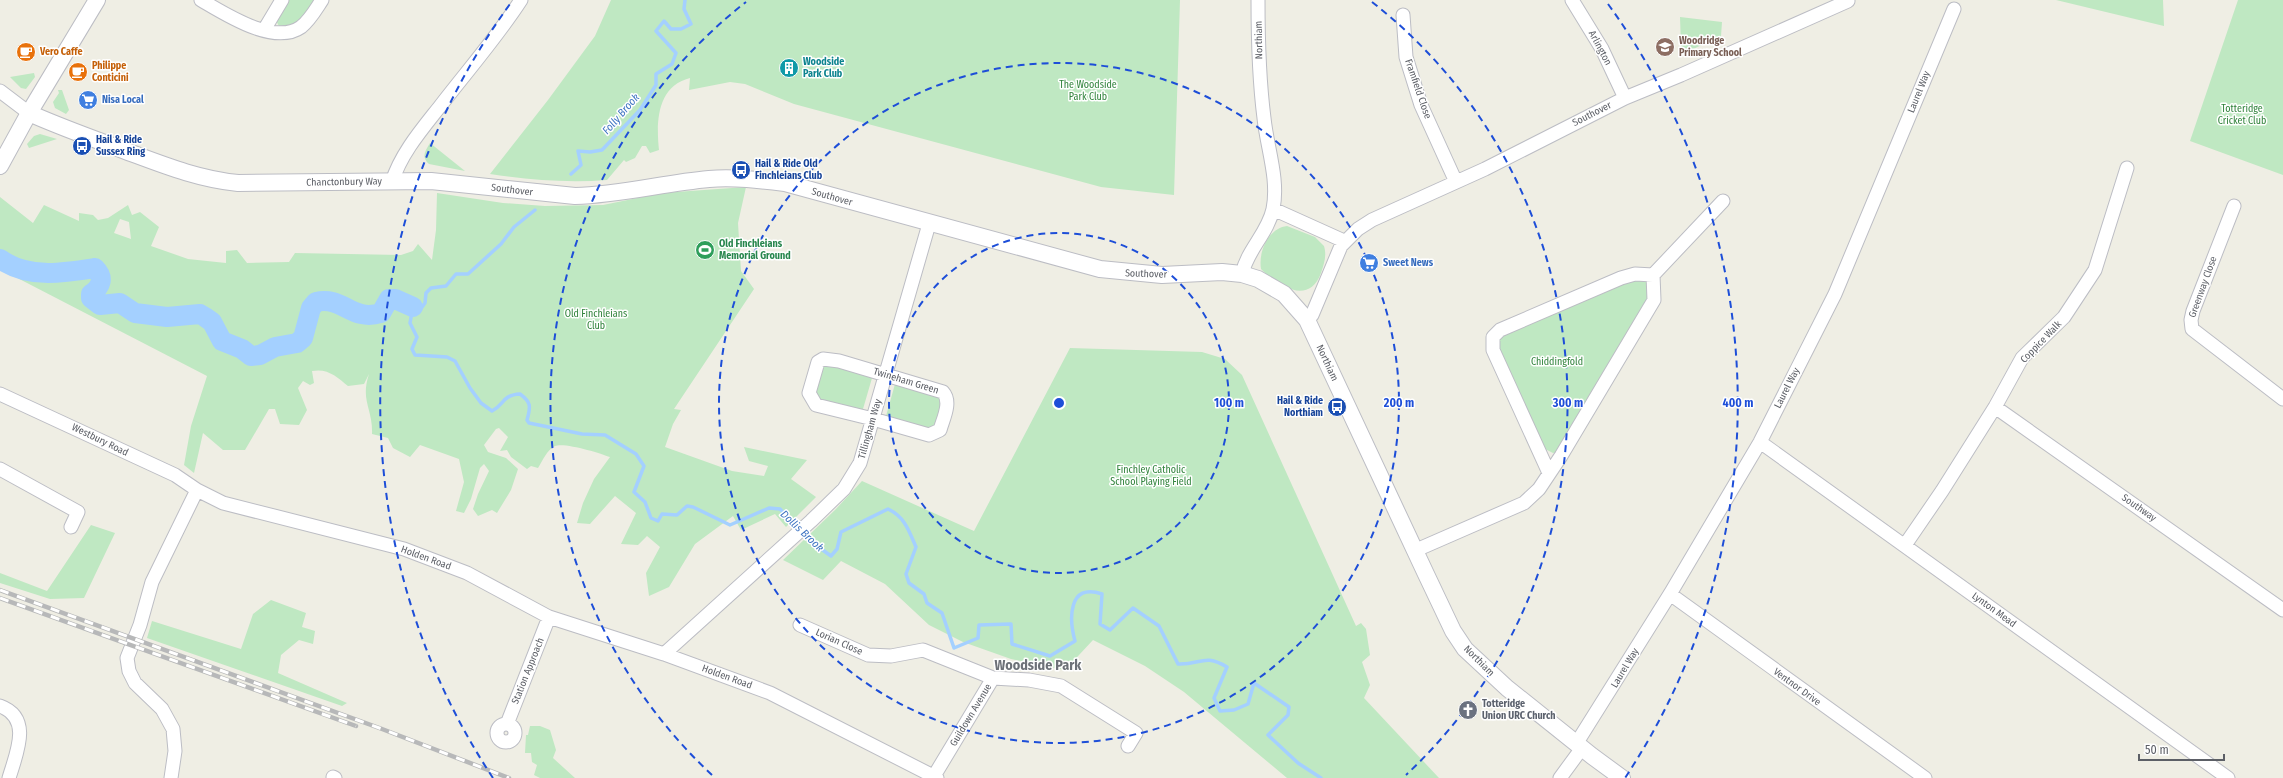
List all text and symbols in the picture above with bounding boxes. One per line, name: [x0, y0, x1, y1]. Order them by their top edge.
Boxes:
street label: Northiam: [1253, 21, 1265, 59]
street label: Arlington: [1586, 29, 1614, 67]
place label: Woodridge Primary School: [1679, 35, 1742, 59]
school or university icon: Woodridge Primary School: [1654, 36, 1676, 58]
cafe icon: Vero Caffe: [15, 41, 37, 63]
place label: Vero Caffe: [39, 46, 83, 58]
place label: Woodside Park Club: [803, 56, 844, 80]
building icon: Woodside Park Club: [778, 57, 800, 79]
street label: Framfield Close: [1402, 58, 1434, 120]
place label: Philippe Conticini: [92, 60, 129, 84]
cafe icon: Philippe Conticini: [67, 61, 89, 83]
street label: Laurel Way: [1905, 69, 1933, 115]
park label: The Woodside Park Club: [1059, 79, 1117, 103]
supermarket icon: Nisa Local: [77, 89, 99, 111]
water label: Folly Brook: [600, 91, 643, 137]
place label: Nisa Local: [102, 94, 144, 106]
street label: Southover: [1571, 99, 1614, 129]
park label: Totteridge Cricket Club: [2218, 103, 2266, 127]
place label: Hail & Ride Sussex Ring: [96, 134, 145, 158]
bus stop icon: Hail & Ride Sussex Ring: [71, 135, 93, 157]
place label: Hail & Ride Old Finchleians Club: [755, 158, 823, 182]
bus stop icon: Hail & Ride Old Finchleians Club: [730, 159, 752, 181]
street label: Chanctonbury Way: [306, 175, 382, 189]
street label: Southover: [490, 181, 534, 199]
street label: Southover: [810, 185, 854, 209]
place label: Old Finchleians Memorial Ground: [719, 238, 791, 262]
sports icon: Old Finchleians Memorial Ground: [694, 239, 716, 261]
supermarket icon: Sweet News: [1358, 252, 1380, 274]
street label: Greenway Close: [2186, 255, 2220, 319]
place label: Sweet News: [1383, 257, 1434, 269]
street label: Southover: [1125, 267, 1168, 281]
park label: Old Finchleians Club: [565, 308, 627, 332]
street label: Coppice Walk: [2018, 318, 2064, 366]
street label: Northiam: [1313, 343, 1341, 383]
park label: Chiddingfold: [1531, 356, 1583, 368]
street label: Twineham Green: [872, 365, 940, 397]
street label: Laurel Way: [1772, 365, 1803, 410]
place label: Hail & Ride Northiam: [1277, 395, 1323, 419]
centre of rings: [1052, 396, 1066, 410]
text: 100 m: [1214, 396, 1244, 410]
bus stop icon: Hail & Ride Northiam: [1326, 396, 1348, 418]
text: 200 m: [1383, 396, 1414, 410]
text: 300 m: [1552, 396, 1583, 410]
text: 400 m: [1723, 396, 1753, 410]
street label: Tillingham Way: [856, 397, 884, 460]
street label: Westbury Road: [70, 421, 130, 459]
park label: Finchley Catholic School Playing Field: [1110, 464, 1192, 488]
street label: Southway: [2119, 492, 2159, 525]
water label: Dollis Brook: [778, 508, 827, 555]
street label: Holden Road: [399, 543, 453, 573]
street label: Lynton Mead: [1970, 590, 2018, 630]
street label: Lorian Close: [814, 626, 864, 658]
street label: Station Approach: [509, 636, 547, 706]
street label: Northiam: [1461, 643, 1497, 679]
street label: Laurel Way: [1609, 646, 1642, 690]
district label: Woodside Park: [995, 657, 1082, 674]
street label: Holden Road: [700, 662, 754, 692]
street label: Ventnor Drive: [1771, 666, 1823, 708]
street label: Guildown Avenue: [948, 681, 994, 748]
place label: Totteridge Union URC Church: [1482, 698, 1556, 722]
church icon: Totteridge Union URC Church: [1457, 699, 1479, 721]
scale bar: [2139, 736, 2224, 762]
text: 50 m: [2145, 743, 2169, 757]

